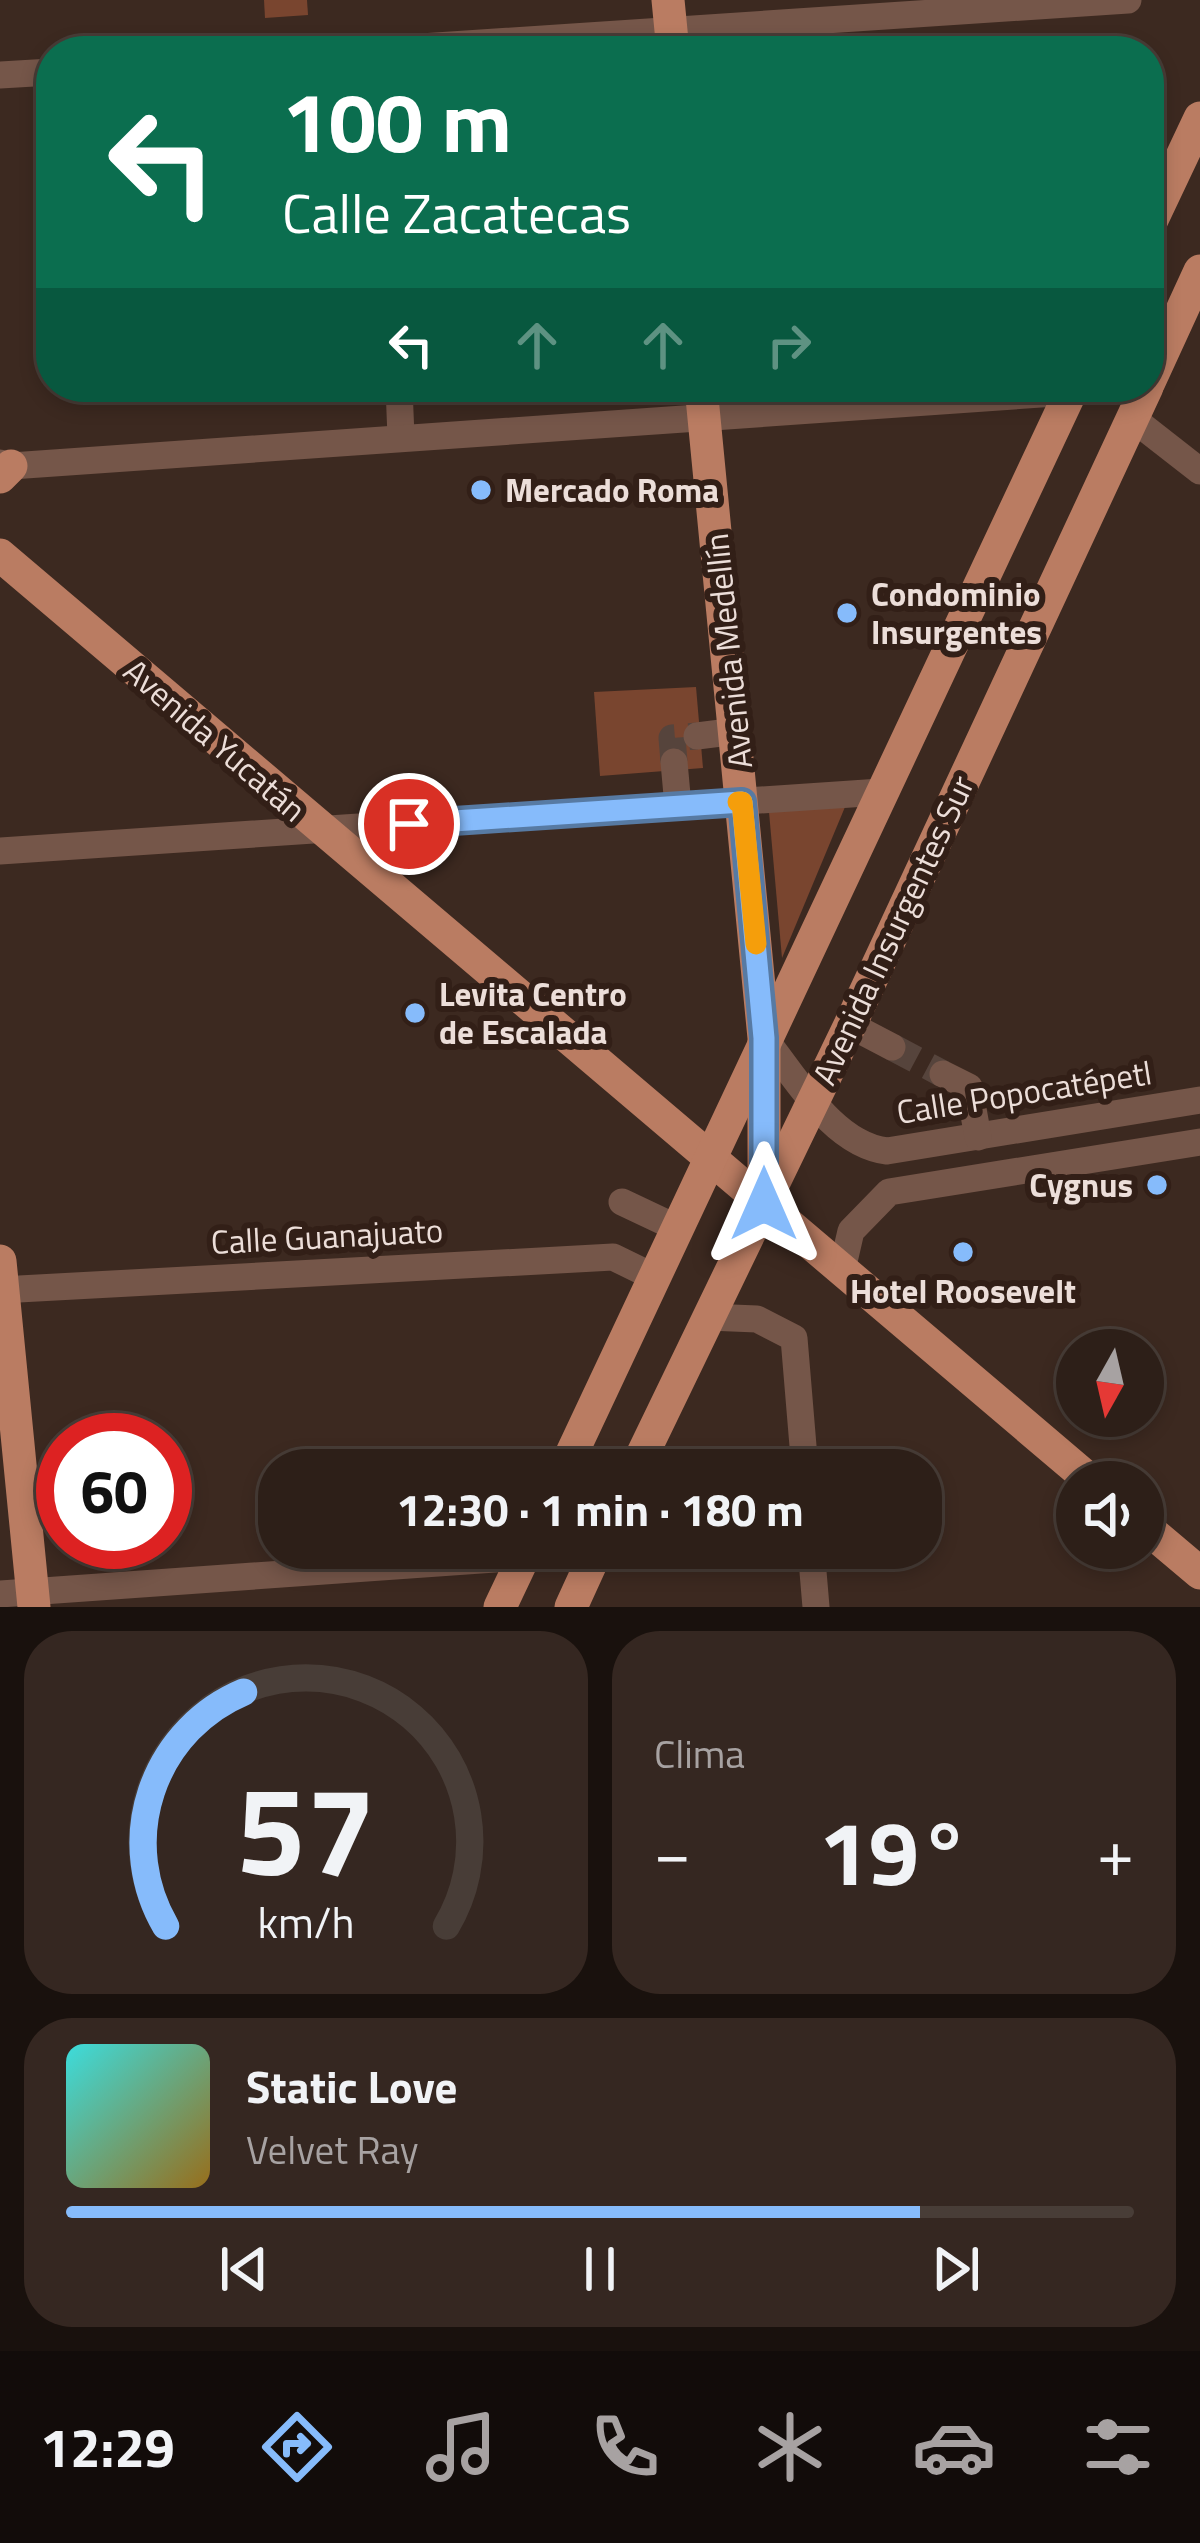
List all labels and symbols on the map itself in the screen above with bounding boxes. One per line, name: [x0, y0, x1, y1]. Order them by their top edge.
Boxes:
place label: Mercado Roma: [505, 465, 719, 515]
marker: Mercado Roma: [468, 477, 494, 503]
street label: Avenida Medellín: [691, 531, 765, 771]
place label: Condominio Insurgentes: [871, 569, 1042, 657]
marker: Condominio Insurgentes: [834, 600, 860, 626]
street label: Avenida Yucatán: [113, 646, 317, 834]
street label: Avenida Insurgentes Sur: [799, 767, 987, 1093]
pin: [358, 773, 460, 875]
place label: Levita Centro de Escalada: [439, 969, 627, 1057]
marker: Levita Centro de Escalada: [402, 1000, 428, 1026]
street label: Calle Popocatépetl: [893, 1047, 1155, 1137]
position arrow: [701, 1141, 827, 1267]
place label: Cygnus: [1029, 1160, 1133, 1210]
marker: Cygnus: [1144, 1172, 1170, 1198]
street label: Calle Guanajuato: [210, 1205, 444, 1267]
marker: Hotel Roosevelt: [950, 1239, 976, 1265]
place label: Hotel Roosevelt: [850, 1266, 1076, 1316]
north arrow: [1056, 1329, 1164, 1437]
speed limit sign: 60: [36, 1413, 192, 1569]

